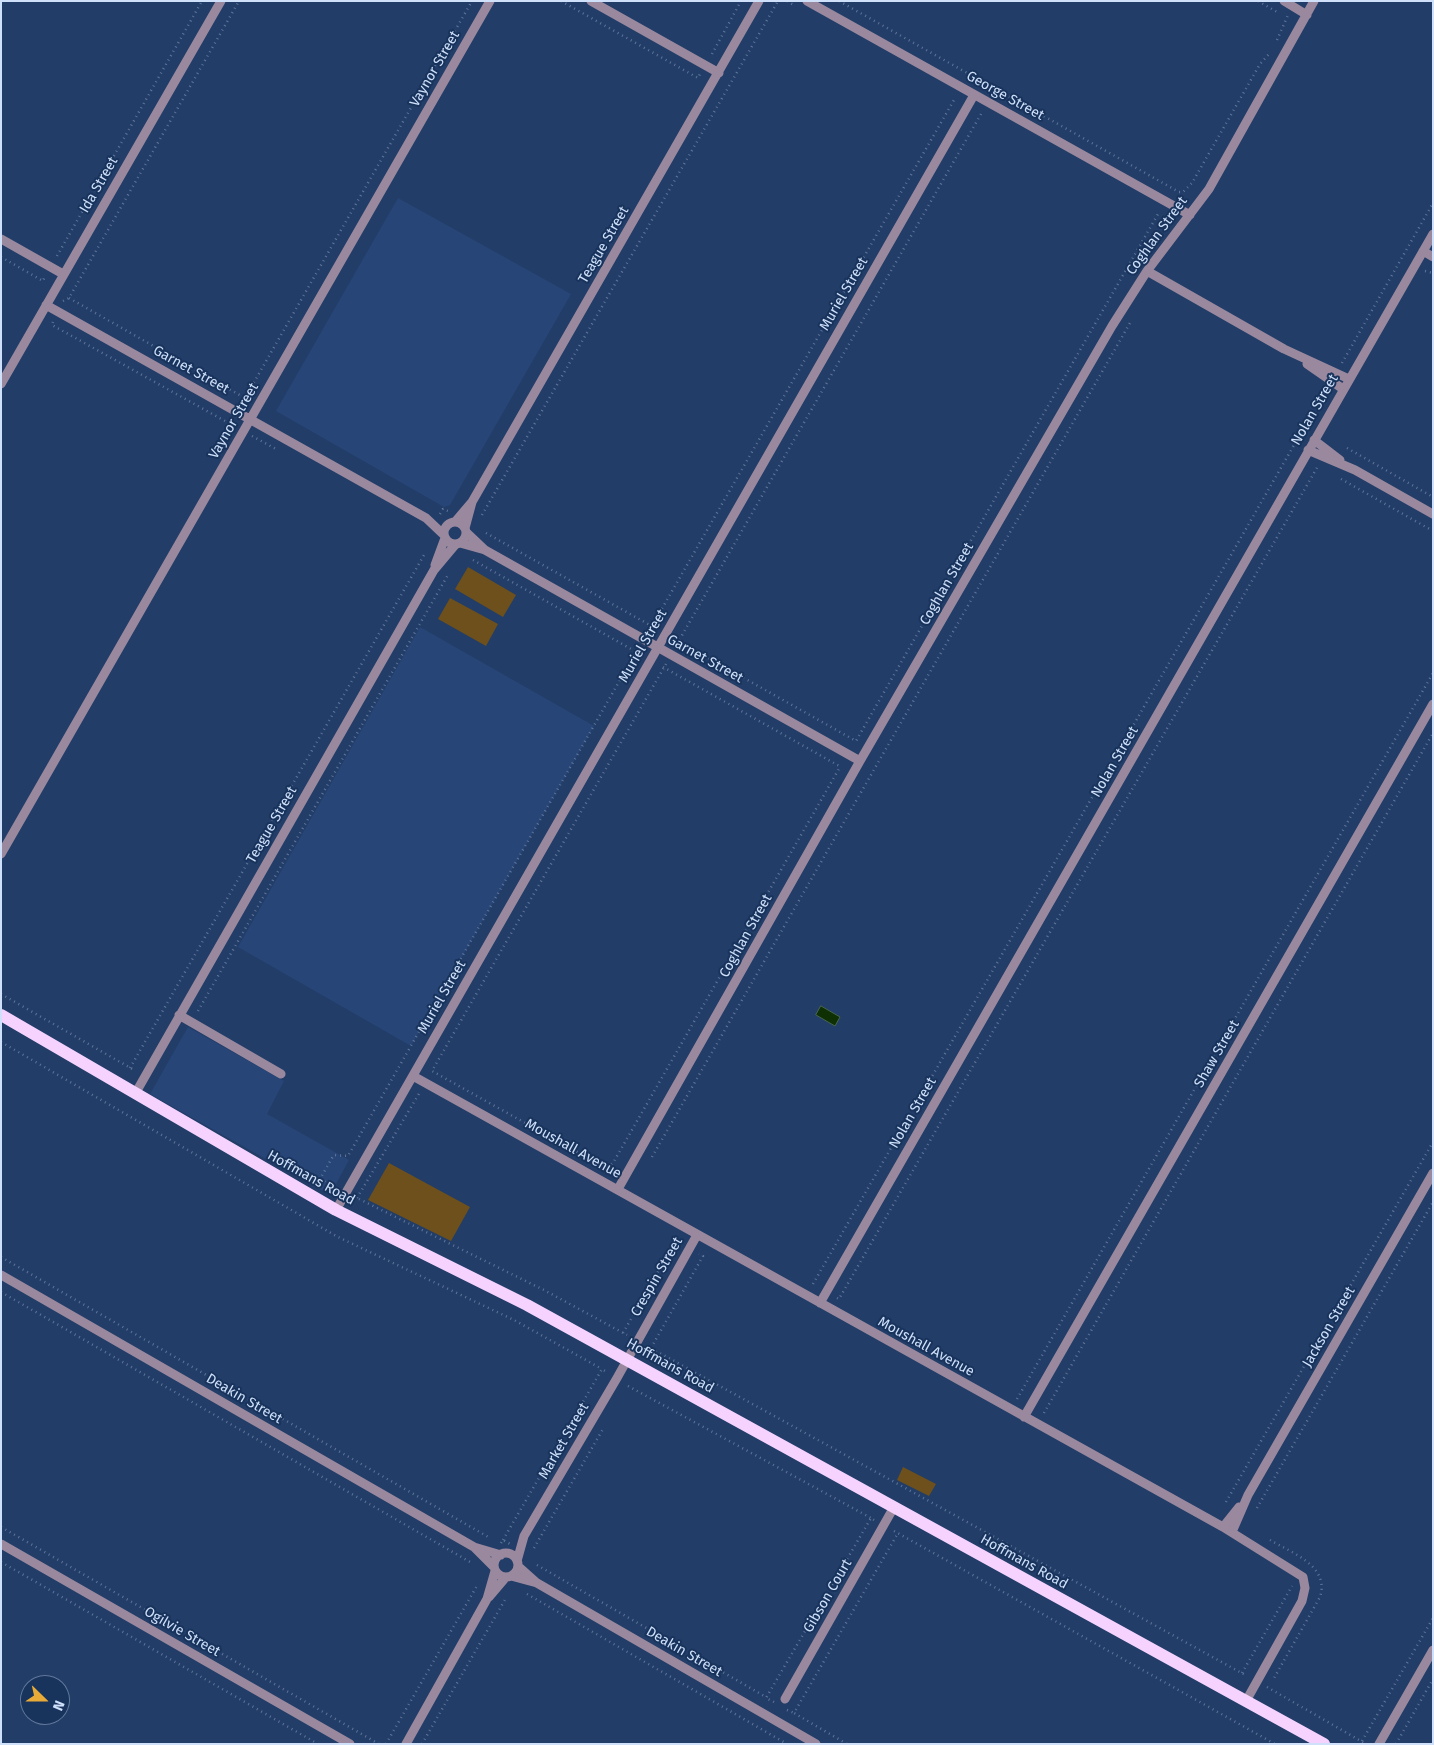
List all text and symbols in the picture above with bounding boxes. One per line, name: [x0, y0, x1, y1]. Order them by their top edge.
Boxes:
street label: Vaynor Street: [406, 28, 464, 110]
street label: George Street: [963, 68, 1047, 124]
street label: Ida Street: [76, 154, 122, 216]
street label: Coghlan Street: [1123, 194, 1191, 278]
street label: Teague Street: [575, 204, 633, 286]
street label: Muriel Street: [816, 254, 872, 334]
street label: Garnet Street: [150, 342, 232, 398]
street label: Nolan Street: [1288, 371, 1342, 449]
street label: Vaynor Street: [205, 380, 263, 462]
street label: Coghlan Street: [917, 540, 977, 628]
street label: Muriel Street: [615, 606, 671, 686]
street label: Garnet Street: [664, 631, 746, 687]
street label: Nolan Street: [1088, 723, 1142, 801]
street label: Teague Street: [243, 784, 301, 866]
street label: Coghlan Street: [716, 891, 776, 981]
street label: Muriel Street: [414, 957, 470, 1037]
street label: Shaw Street: [1191, 1017, 1243, 1091]
street label: Nolan Street: [886, 1074, 940, 1152]
street label: Moushall Avenue: [522, 1116, 624, 1182]
street label: Hoffmans Road: [264, 1147, 358, 1209]
street label: Crespin Street: [627, 1234, 687, 1320]
street label: Jackson Street: [1299, 1284, 1359, 1370]
street label: Moushall Avenue: [875, 1314, 977, 1380]
street label: Hoffmans Road: [623, 1335, 717, 1397]
street label: Deakin Street: [203, 1370, 285, 1428]
street label: Market Street: [535, 1400, 593, 1482]
street label: Hoffmans Road: [977, 1531, 1071, 1593]
street label: Gibson Court: [800, 1556, 856, 1636]
street label: Ogilvie Street: [141, 1603, 223, 1661]
street label: Deakin Street: [643, 1623, 725, 1681]
north arrow: [20, 1675, 70, 1725]
text: N: [49, 1698, 68, 1713]

